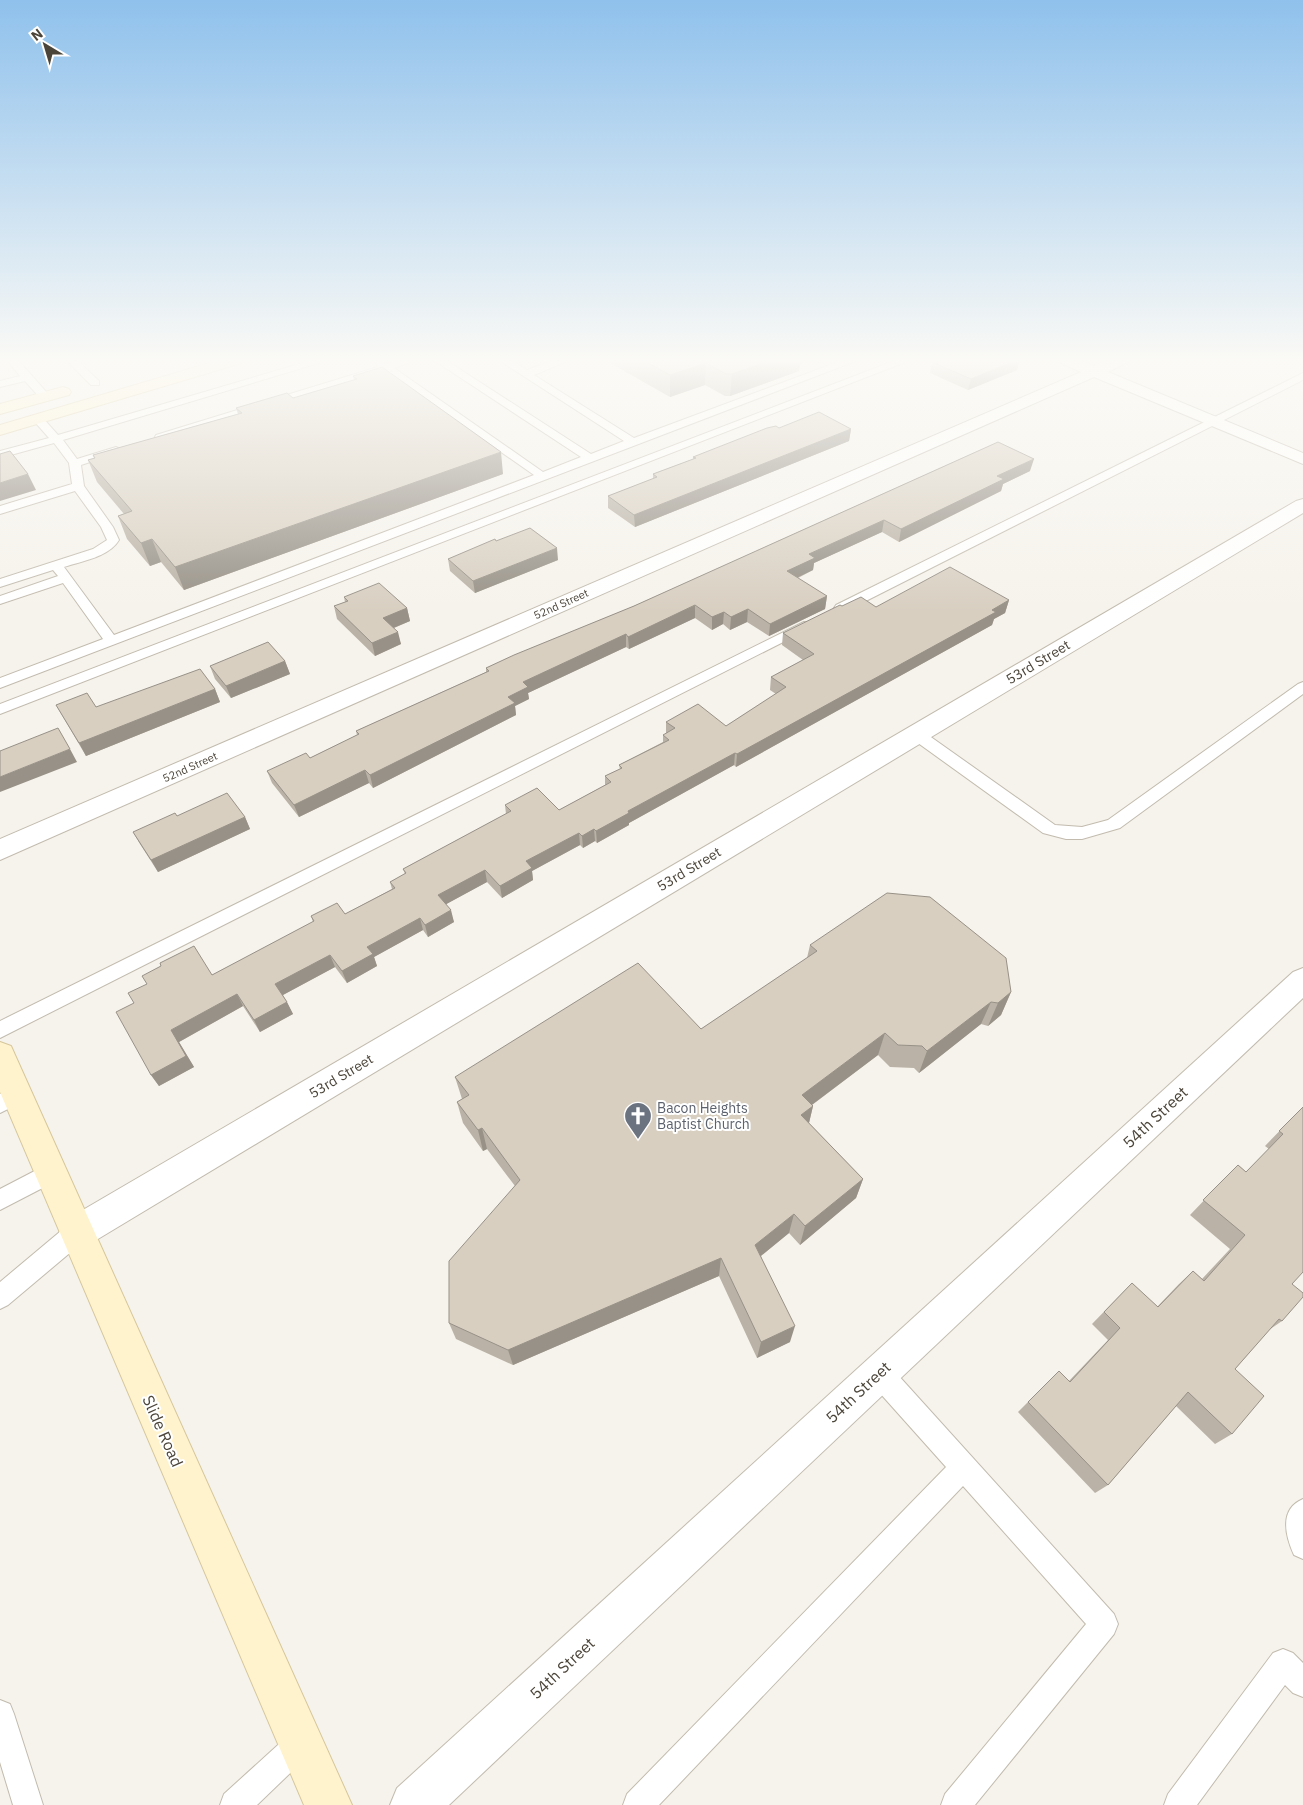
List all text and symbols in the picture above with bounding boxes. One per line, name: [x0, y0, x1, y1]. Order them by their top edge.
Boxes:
north arrow: [20, 20, 70, 70]
text: N: [27, 25, 47, 45]
street label: 52nd Street: [531, 586, 591, 622]
street label: 53rd Street: [1003, 636, 1073, 688]
street label: 52nd Street: [160, 749, 220, 785]
street label: 53rd Street: [654, 843, 724, 895]
street label: 53rd Street: [306, 1050, 376, 1102]
street label: 54th Street: [1118, 1082, 1192, 1152]
place label: Bacon Heights Baptist Church: [657, 1099, 750, 1133]
church icon: Bacon Heights Baptist Church: [623, 1101, 653, 1140]
street label: 54th Street: [821, 1357, 895, 1427]
street label: Slide Road: [138, 1392, 188, 1470]
street label: 54th Street: [525, 1633, 599, 1703]

